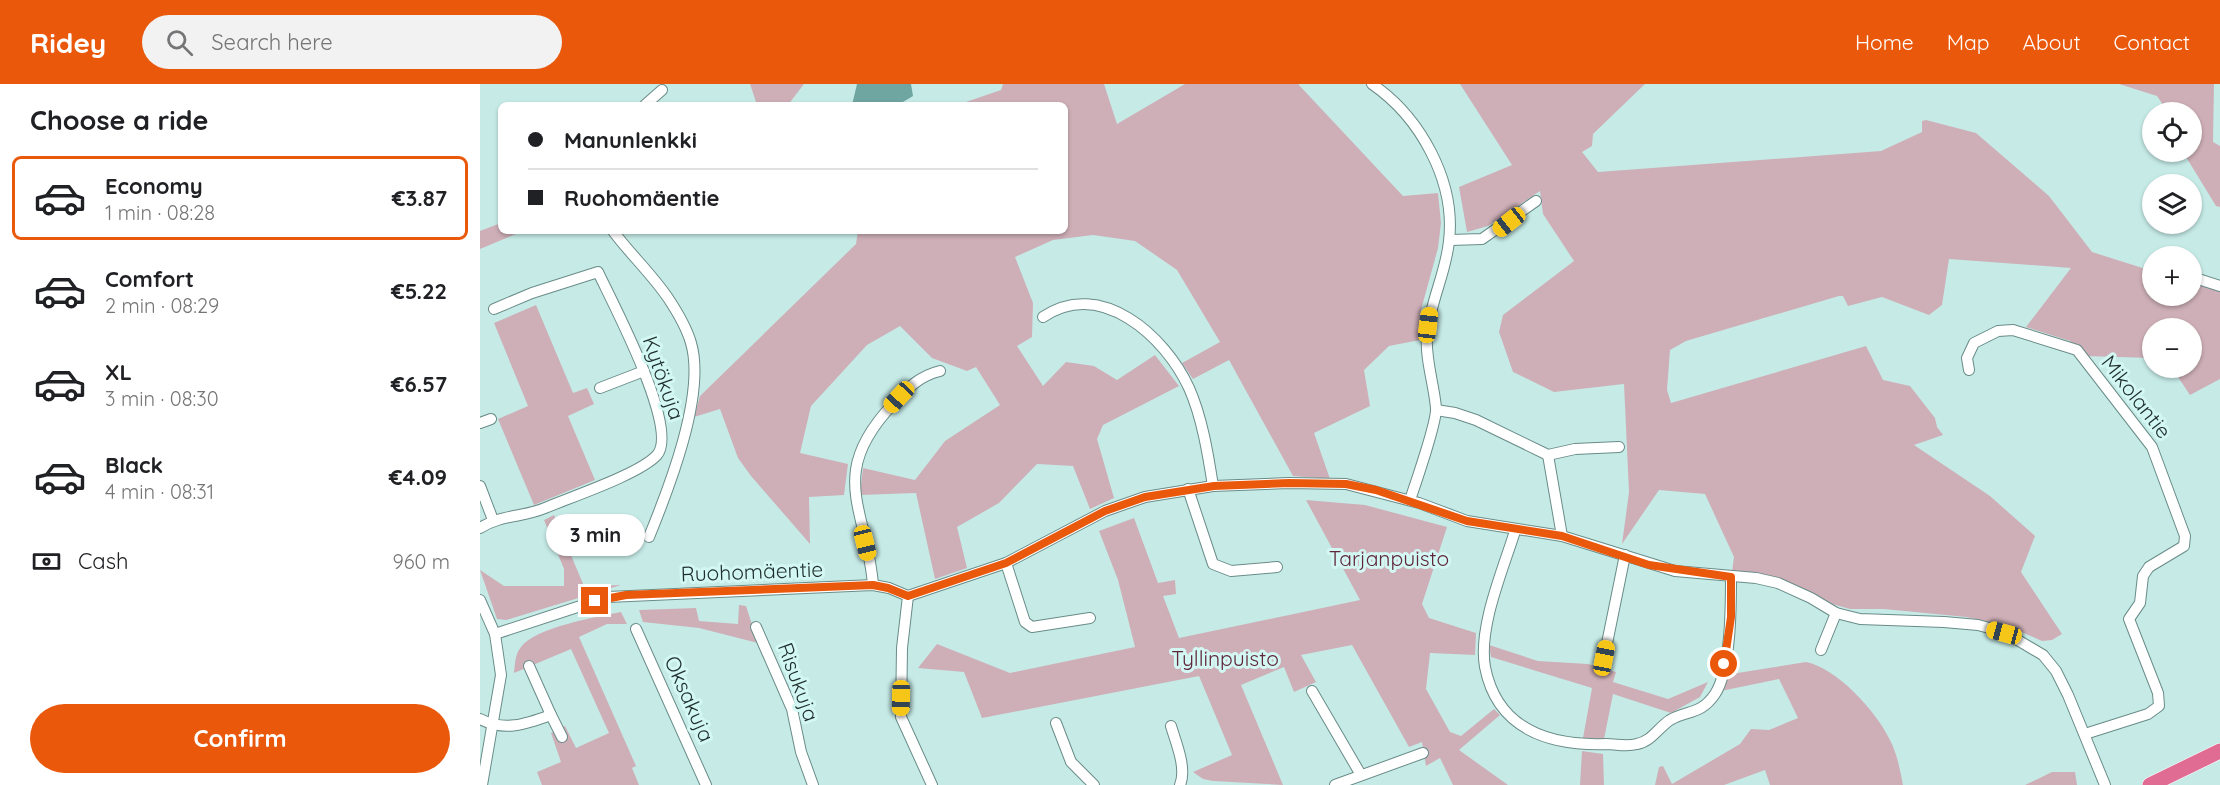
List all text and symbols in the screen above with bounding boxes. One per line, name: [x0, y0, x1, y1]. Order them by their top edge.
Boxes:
search box: [142, 15, 562, 69]
text: Ridey: [30, 25, 106, 60]
icon: search: [163, 26, 196, 59]
text: Search here: [211, 28, 333, 56]
text: Home: [1855, 29, 1914, 55]
text: Map: [1947, 29, 1990, 55]
text: About: [2023, 29, 2081, 55]
text: Contact: [2114, 29, 2190, 55]
map controls: [2142, 102, 2202, 378]
button: locate: [2142, 102, 2202, 162]
text: Choose a ride: [30, 103, 208, 137]
text: Manunlenkki: [564, 126, 697, 154]
icon: car: [33, 171, 87, 225]
text: Economy: [105, 172, 203, 200]
button: layers: [2142, 174, 2202, 234]
text: €3.87: [392, 184, 447, 212]
text: Ruohomäentie: [564, 184, 720, 212]
text: 1 min · 08:28: [105, 200, 215, 225]
car: [1489, 204, 1529, 240]
button: +: [2142, 246, 2202, 306]
icon: car: [33, 264, 87, 318]
text: Comfort: [105, 265, 194, 293]
text: €5.22: [391, 277, 447, 305]
text: 2 min · 08:29: [105, 293, 219, 318]
car: [1417, 306, 1439, 344]
button: −: [2142, 318, 2202, 378]
street label: Kytökuja: [637, 332, 690, 423]
street label: Mikolantie: [2096, 350, 2177, 443]
icon: car: [33, 357, 87, 411]
text: XL: [105, 358, 132, 386]
text: €6.57: [391, 370, 447, 398]
car: [880, 378, 918, 416]
text: 3 min · 08:30: [105, 386, 219, 411]
icon: car: [33, 450, 87, 504]
text: Black: [105, 451, 163, 479]
text: €4.09: [389, 463, 447, 491]
text: 4 min · 08:31: [105, 479, 214, 504]
callout: 3 min: [546, 514, 644, 556]
text: 3 min: [570, 522, 621, 547]
car: [852, 523, 878, 563]
icon: cash: [30, 545, 63, 578]
park label: Tarjanpuisto: [1329, 545, 1449, 571]
text: Cash: [78, 547, 129, 575]
text: 960 m: [392, 549, 450, 574]
street label: Ruohomäentie: [680, 556, 824, 586]
route end: [581, 587, 608, 614]
car: [1984, 620, 2024, 646]
street label: Risukuja: [773, 639, 825, 725]
car: [1592, 639, 1616, 677]
park label: Tyllinpuisto: [1171, 645, 1279, 671]
route start: [1710, 650, 1737, 677]
street label: Oksakuja: [659, 652, 720, 746]
car: [892, 680, 910, 716]
button: Confirm: [30, 704, 450, 773]

